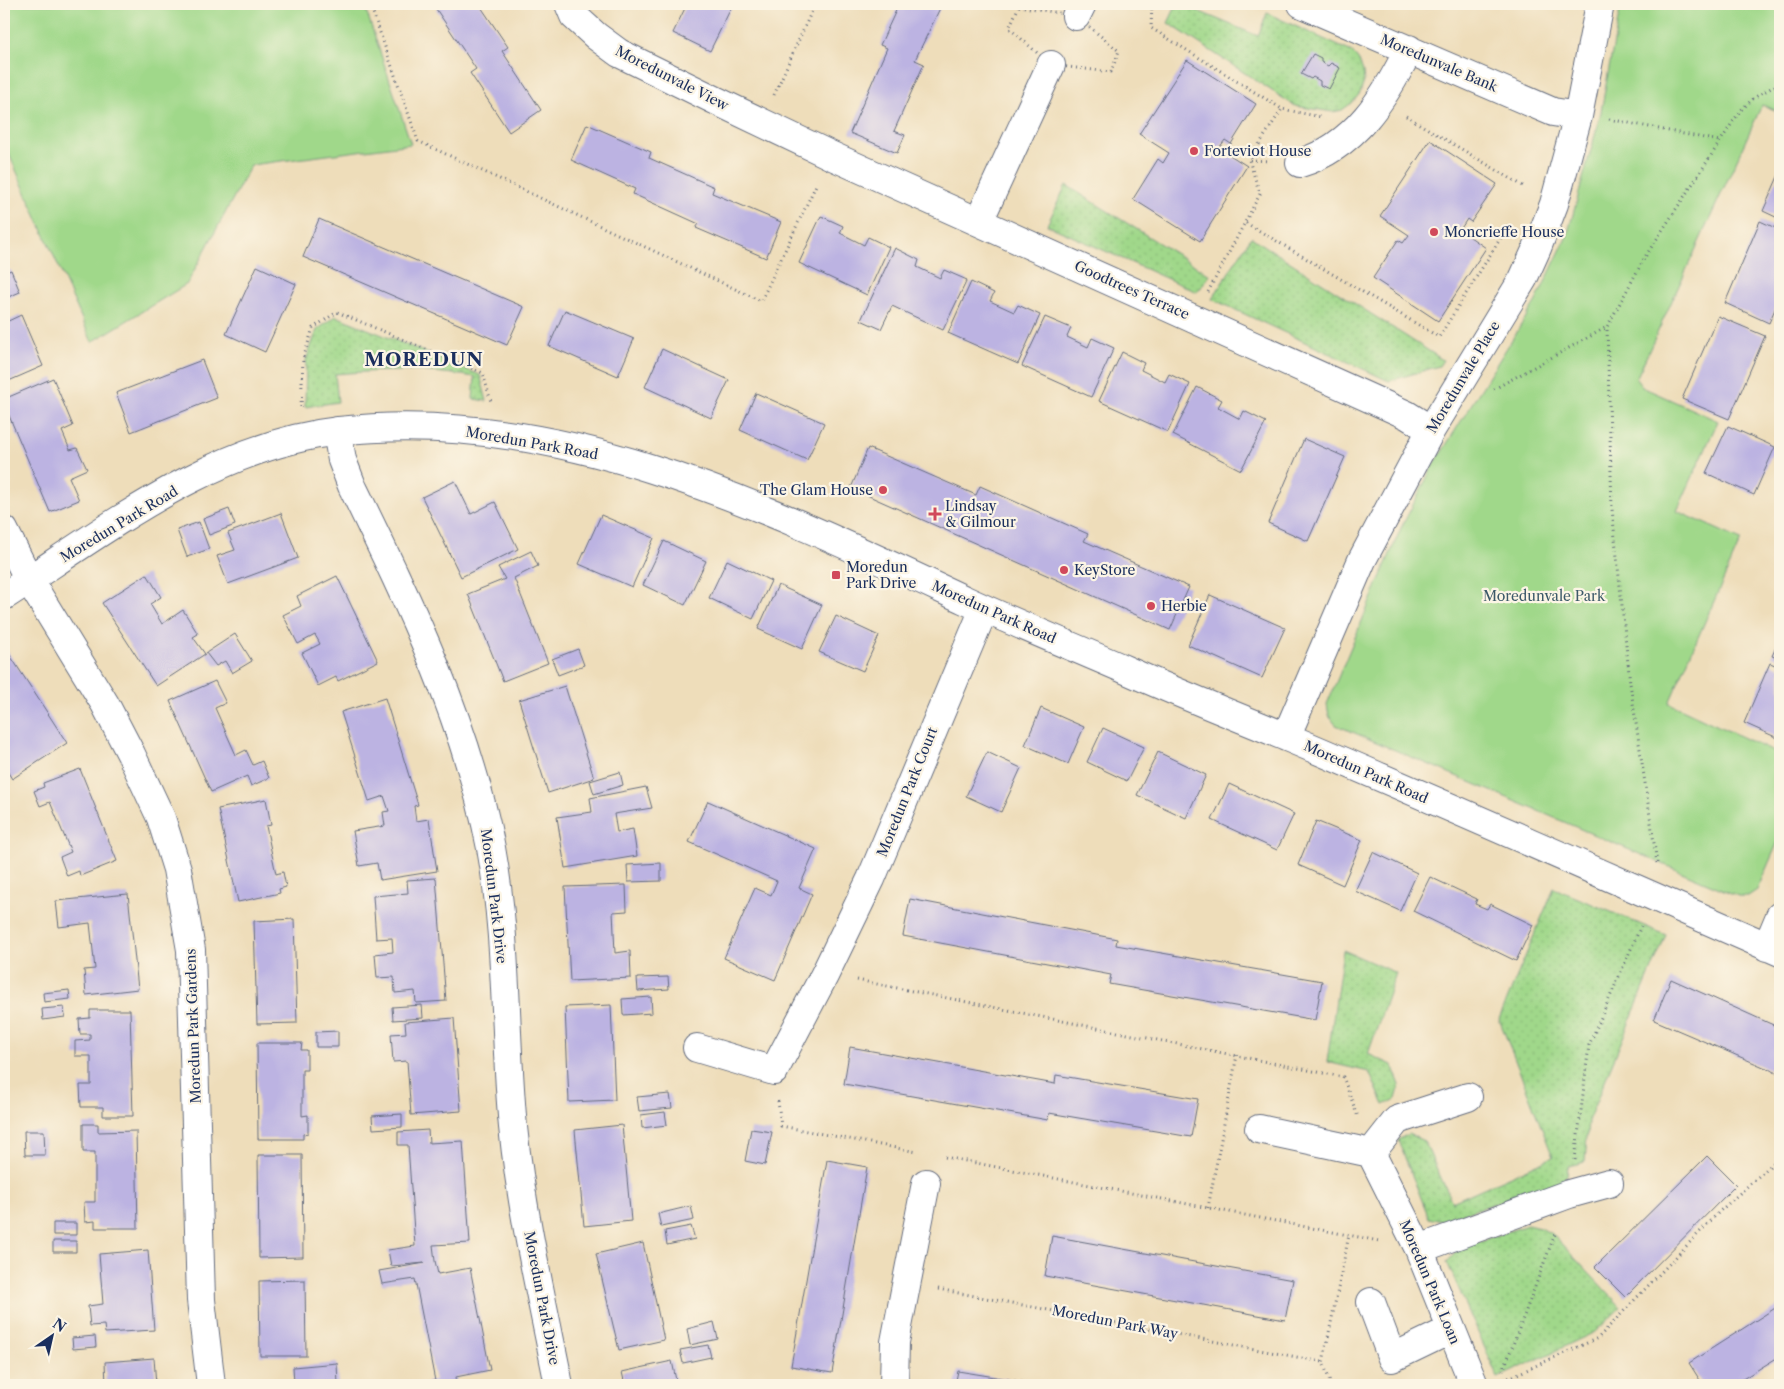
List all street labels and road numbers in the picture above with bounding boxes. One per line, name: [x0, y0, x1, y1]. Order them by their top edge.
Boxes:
street label: Moredunvale Bank: [1378, 30, 1501, 96]
street label: Moredunvale View: [612, 42, 732, 115]
street label: Goodtrees Terrace: [1072, 257, 1192, 324]
street label: Moredunvale Place: [1422, 317, 1504, 436]
street label: Moredun Park Road: [464, 422, 600, 464]
street label: Moredun Park Road: [57, 482, 181, 566]
street label: Moredun Park Road: [929, 577, 1059, 648]
street label: Moredun Park Court: [873, 724, 941, 859]
street label: Moredun Park Road: [1301, 737, 1431, 808]
street label: Moredun Park Drive: [477, 827, 511, 965]
street label: Moredun Park Gardens: [181, 948, 205, 1104]
street label: Moredun Park Loan: [1396, 1217, 1464, 1347]
street label: Moredun Park Drive: [520, 1230, 564, 1367]
street label: Moredun Park Way: [1051, 1301, 1180, 1343]

